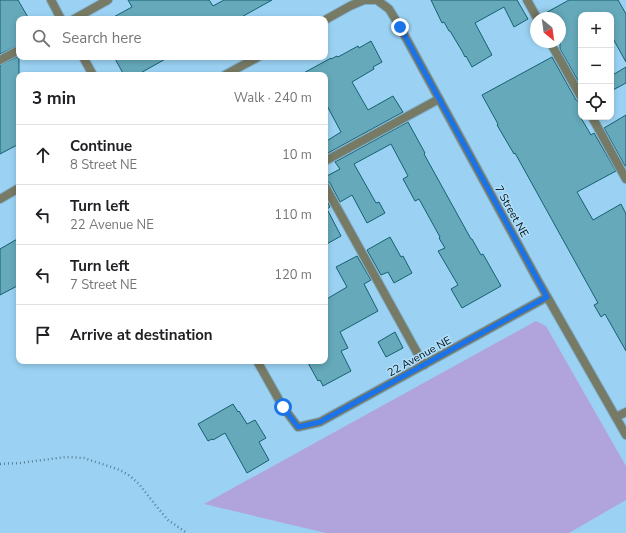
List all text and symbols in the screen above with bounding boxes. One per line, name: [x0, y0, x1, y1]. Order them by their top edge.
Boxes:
north arrow: [530, 12, 566, 48]
map controls: [578, 12, 614, 120]
button: +: [578, 12, 614, 48]
search box: [16, 16, 328, 60]
route end: [391, 18, 409, 36]
icon: search: [30, 27, 52, 49]
text: Search here: [62, 28, 142, 48]
button: −: [578, 48, 614, 84]
button: locate: [578, 84, 614, 120]
text: 3 min: [32, 87, 76, 110]
text: Walk · 240 m: [234, 89, 312, 107]
text: Continue: [70, 136, 132, 156]
icon: ahead: [32, 144, 54, 166]
text: 10 m: [282, 146, 312, 164]
text: 8 Street NE: [70, 156, 137, 174]
street label: 7 Street NE: [491, 183, 532, 240]
text: Turn left: [70, 196, 129, 216]
icon: left: [32, 204, 54, 226]
text: 110 m: [274, 206, 312, 224]
text: 22 Avenue NE: [70, 216, 154, 234]
text: Turn left: [70, 256, 129, 276]
icon: left: [32, 264, 54, 286]
text: 120 m: [274, 266, 312, 284]
text: 7 Street NE: [70, 276, 137, 294]
icon: arrive: [32, 324, 54, 346]
text: Arrive at destination: [70, 325, 213, 345]
street label: 22 Avenue NE: [385, 333, 454, 380]
route start: [274, 398, 292, 416]

